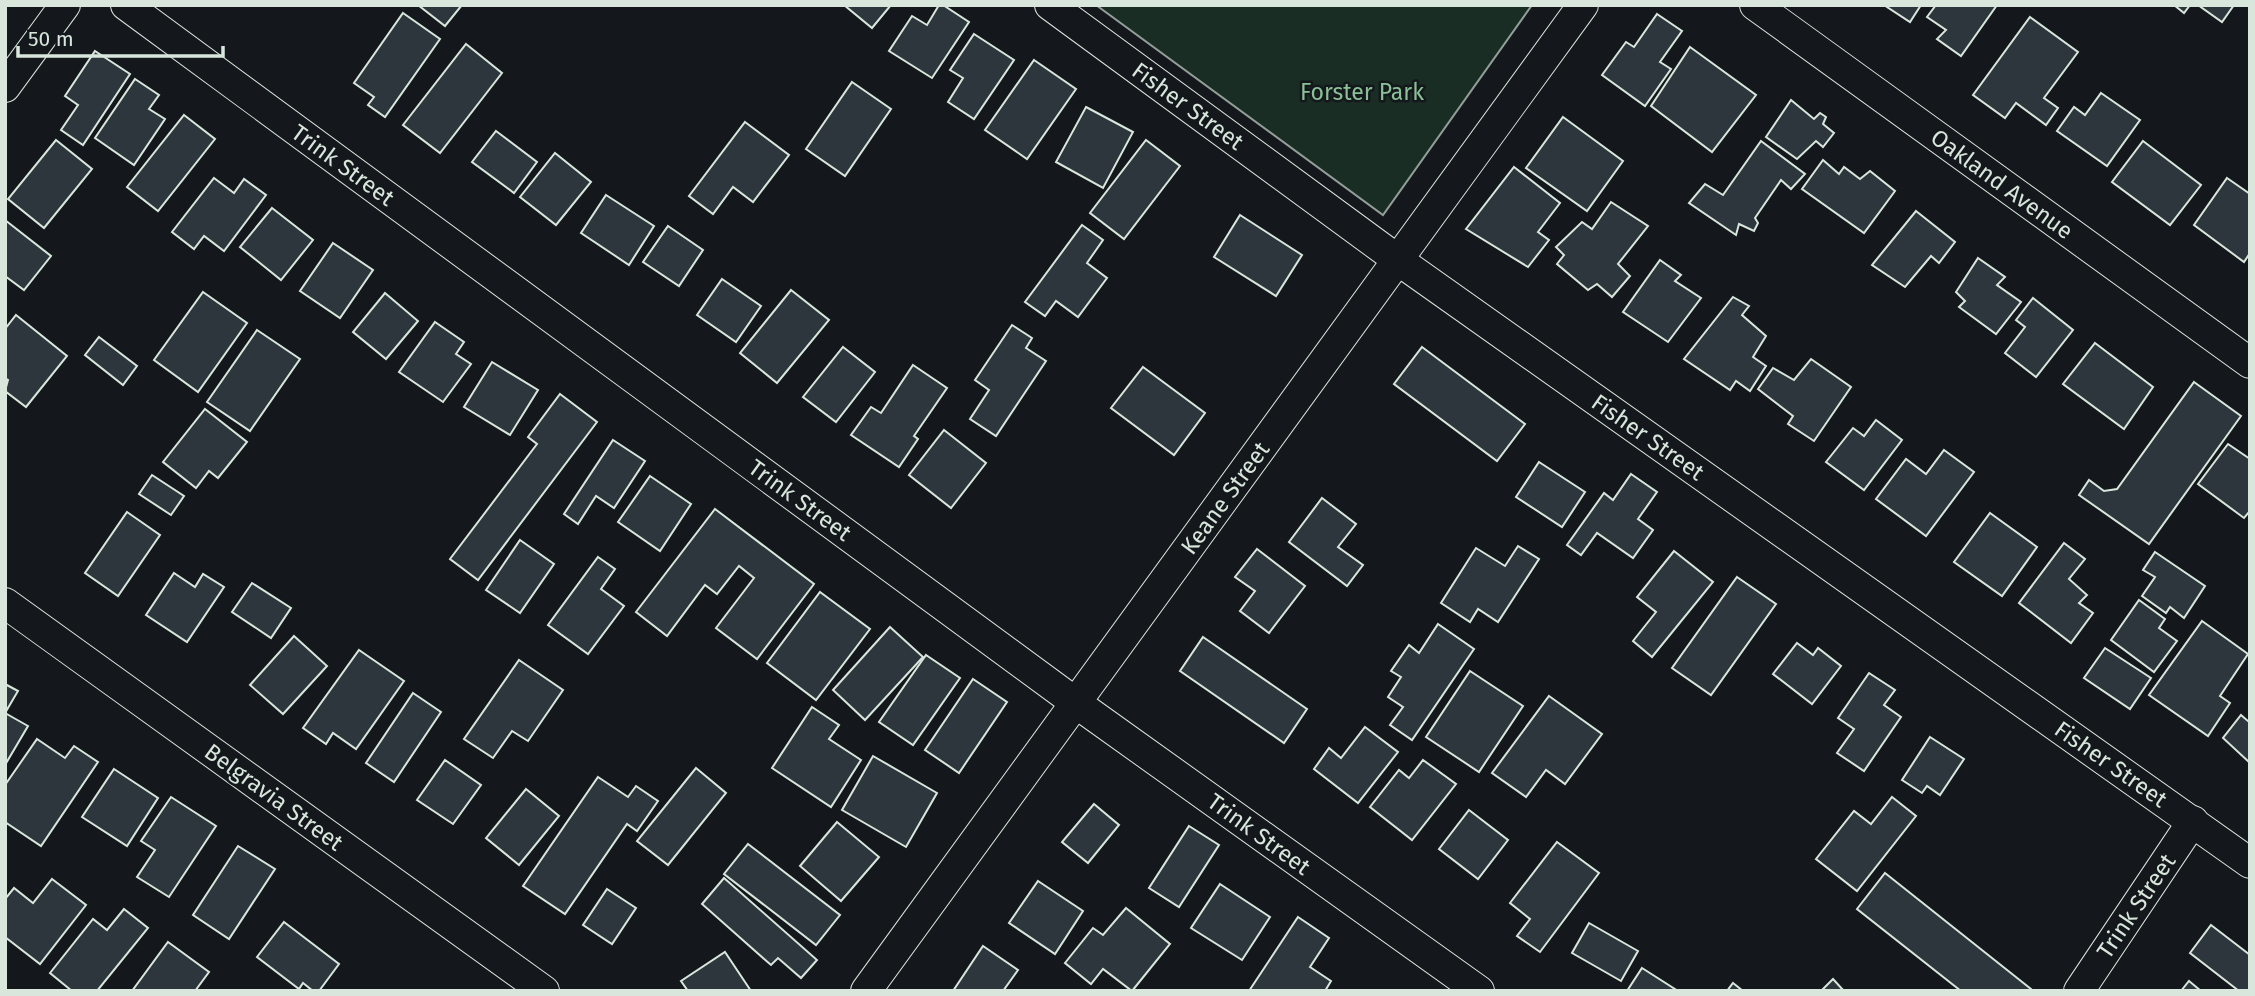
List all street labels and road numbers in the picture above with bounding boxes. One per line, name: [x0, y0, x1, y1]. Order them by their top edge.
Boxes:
street label: Fisher Street: [1127, 56, 1250, 156]
street label: Trink Street: [286, 118, 400, 212]
street label: Oakland Avenue: [1925, 123, 2079, 245]
street label: Fisher Street: [1586, 388, 1710, 486]
street label: Keane Street: [1175, 436, 1276, 560]
street label: Trink Street: [743, 453, 857, 547]
street label: Fisher Street: [2049, 715, 2173, 813]
street label: Belgravia Street: [199, 737, 349, 857]
street label: Trink Street: [1202, 787, 1316, 881]
street label: Trink Street: [2091, 848, 2182, 964]

